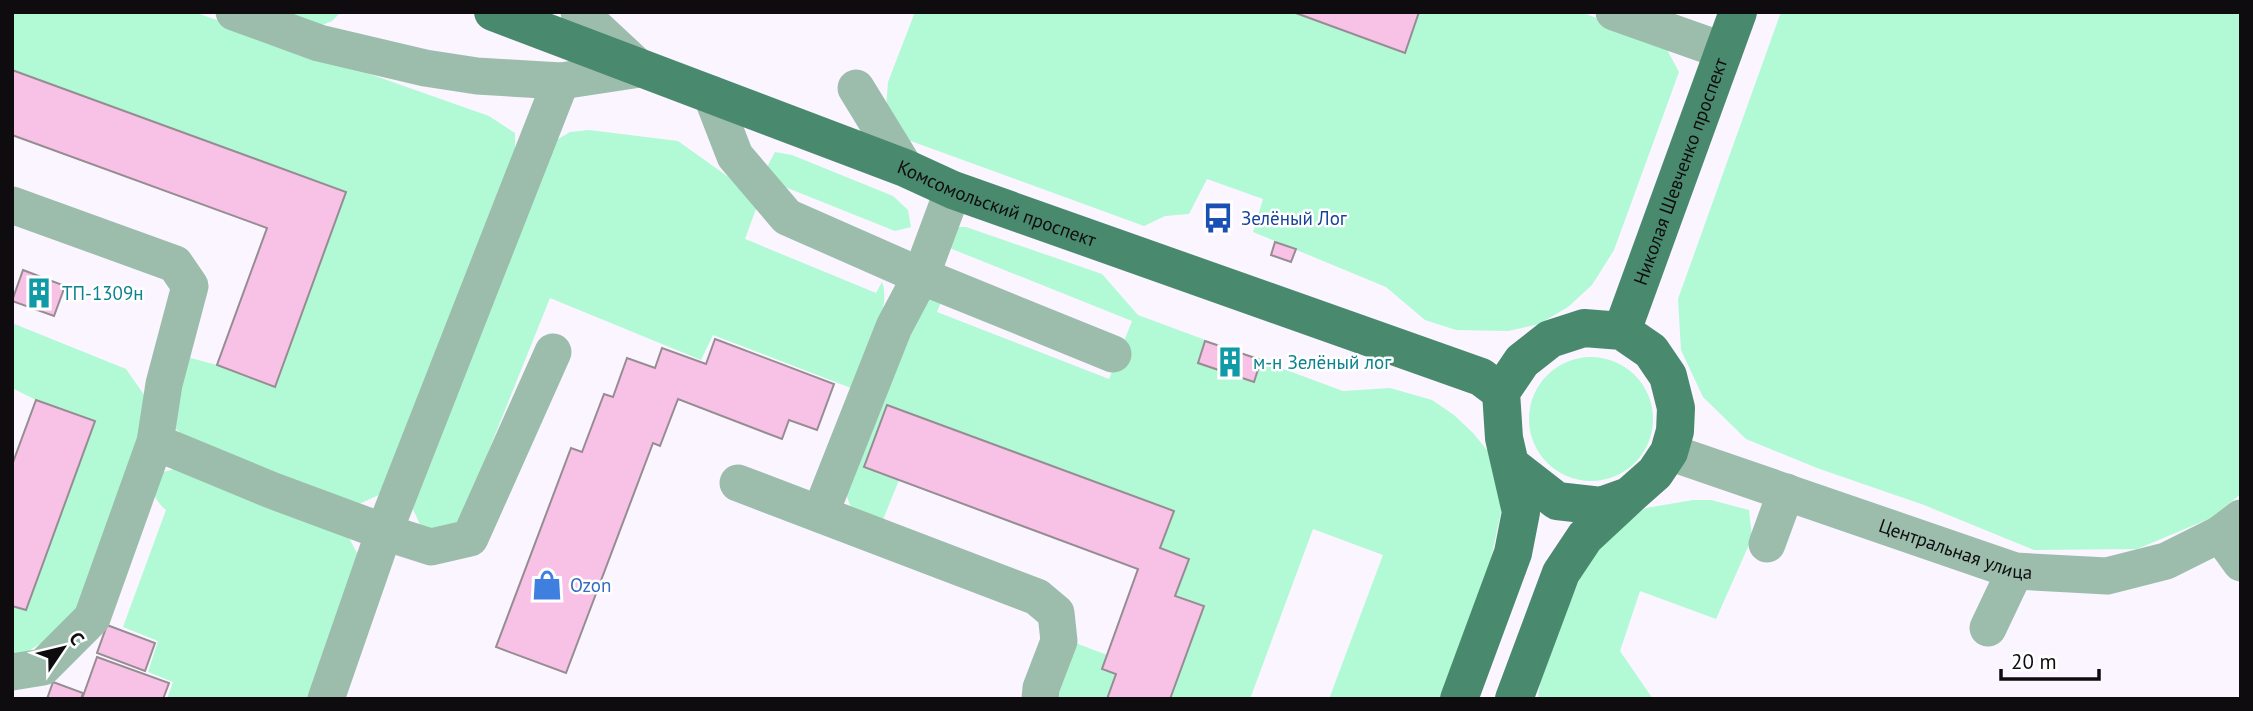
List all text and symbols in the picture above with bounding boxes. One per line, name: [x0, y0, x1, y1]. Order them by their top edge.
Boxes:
street label: Николая Шевченко проспект: [1628, 54, 1733, 288]
street label: Комсомольский проспект: [894, 154, 1100, 252]
bus stop icon: Зелёный Лог: [1201, 201, 1235, 235]
place label: Зелёный Лог: [1241, 206, 1348, 230]
building icon: ТП-1309н: [22, 276, 56, 310]
place label: ТП-1309н: [62, 281, 144, 305]
building icon: м-н Зелёный лог: [1213, 345, 1247, 379]
place label: м-н Зелёный лог: [1253, 350, 1392, 374]
street label: Центральная улица: [1876, 513, 2033, 584]
shop icon: Ozon: [530, 568, 564, 602]
place label: Ozon: [570, 573, 611, 597]
north arrow: [28, 613, 98, 683]
text: С: [64, 627, 90, 650]
scale bar: [2001, 638, 2099, 682]
text: 20 m: [2011, 648, 2057, 675]

